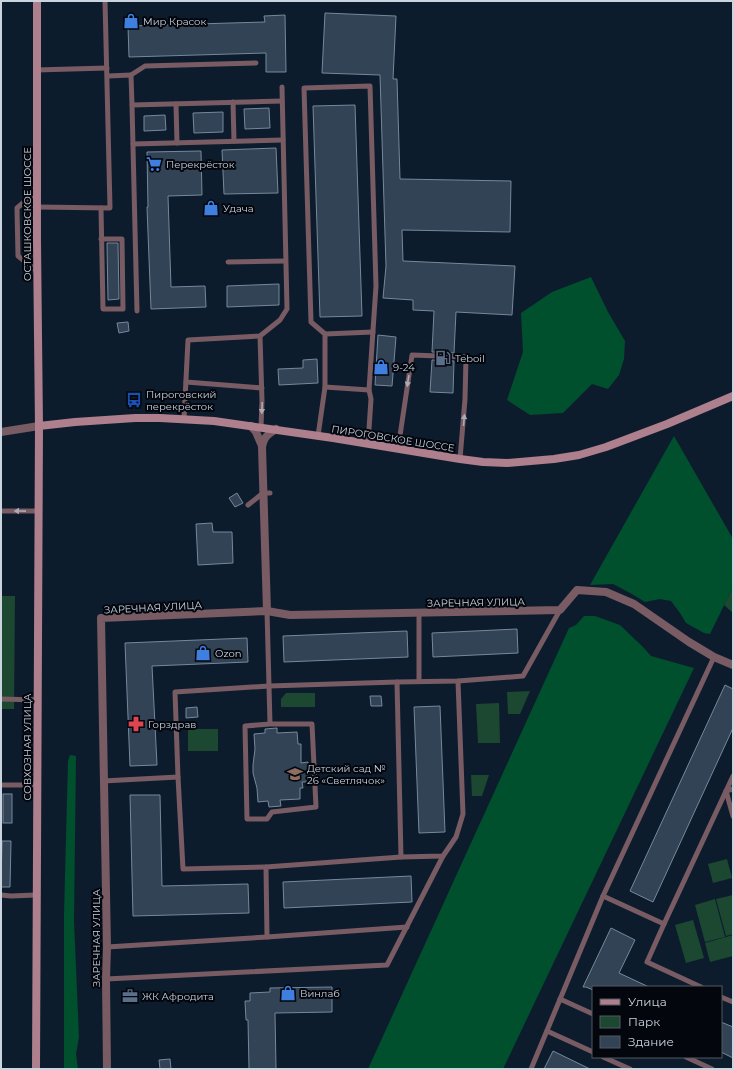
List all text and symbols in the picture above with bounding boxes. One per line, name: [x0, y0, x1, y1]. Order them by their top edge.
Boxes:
shop icon: Мир Красок: [122, 12, 140, 30]
place label: Мир Красок: [143, 15, 206, 28]
street label: ОСТАШКОВСКОЕ ШОССЕ: [21, 147, 34, 281]
supermarket icon: Перекрёсток: [145, 155, 163, 173]
place label: Перекрёсток: [166, 158, 235, 171]
shop icon: Удача: [202, 199, 220, 217]
place label: Удача: [223, 202, 254, 215]
fuel station icon: Teboil: [434, 349, 452, 367]
place label: Teboil: [455, 352, 485, 365]
shop icon: 9-24: [372, 358, 390, 376]
place label: 9-24: [393, 361, 415, 374]
one-way arrow: [405, 375, 411, 387]
place label: Пироговский перекрёсток: [146, 388, 217, 413]
bus stop icon: Пироговский перекрёсток: [125, 391, 143, 409]
one-way arrow: [258, 402, 265, 414]
one-way arrow: [460, 414, 467, 426]
street label: ПИРОГОВСКОЕ ШОССЕ: [330, 422, 456, 455]
one-way arrow: [13, 508, 26, 514]
street label: ЗАРЕЧНАЯ УЛИЦА: [427, 595, 526, 610]
street label: ЗАРЕЧНАЯ УЛИЦА: [104, 598, 203, 617]
shop icon: Ozon: [194, 644, 212, 662]
place label: Ozon: [215, 647, 241, 660]
street label: СОВХОЗНАЯ УЛИЦА: [21, 693, 34, 801]
pharmacy icon: Горздрав: [127, 715, 145, 733]
place label: Горздрав: [148, 718, 196, 731]
place label: Детский сад № 26 «Светлячок»: [307, 762, 386, 787]
school or university icon: Детский сад № 26 «Светлячок»: [286, 765, 304, 783]
street label: ЗАРЕЧНАЯ УЛИЦА: [90, 888, 103, 987]
shop icon: Винлаб: [279, 984, 297, 1002]
legend: [592, 986, 722, 1058]
office icon: ЖК Афродита: [121, 987, 139, 1005]
place label: Винлаб: [300, 987, 340, 1000]
place label: ЖК Афродита: [142, 990, 214, 1003]
text: Улица: [628, 994, 667, 1009]
text: Парк: [628, 1014, 660, 1029]
text: Здание: [628, 1034, 674, 1049]

